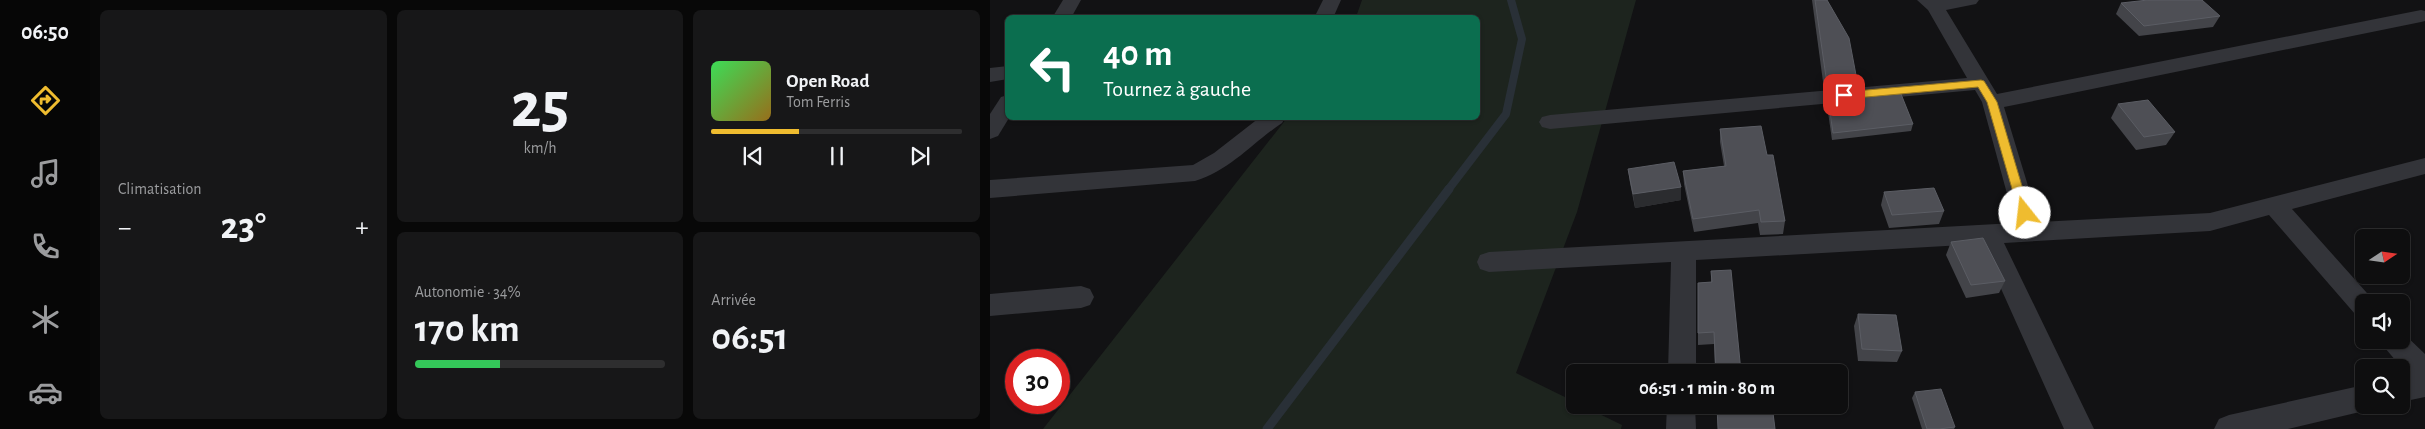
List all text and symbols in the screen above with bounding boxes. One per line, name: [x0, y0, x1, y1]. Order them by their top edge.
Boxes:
text: 06:50: [21, 21, 69, 43]
icon: left: [1020, 35, 1085, 100]
text: 40 m: [1103, 37, 1172, 72]
text: Open Road: [786, 72, 869, 91]
text: 25: [511, 74, 569, 139]
pin: [1823, 74, 1865, 116]
text: Tournez à gauche: [1103, 78, 1251, 100]
icon: arrive: [1830, 81, 1858, 109]
icon: directions: [28, 83, 63, 118]
text: Tom Ferris: [786, 94, 850, 110]
text: km/h: [523, 140, 557, 156]
icon: previous: [739, 142, 767, 170]
icon: pause: [823, 142, 851, 170]
icon: next: [906, 142, 934, 170]
icon: music: [28, 156, 63, 191]
text: Climatisation: [118, 181, 202, 197]
position arrow: [1998, 186, 2050, 238]
text: 23°: [221, 208, 266, 246]
text: −: [118, 214, 131, 242]
text: +: [355, 214, 369, 242]
icon: phone: [28, 229, 63, 264]
north arrow: [2355, 229, 2410, 284]
map controls: [2355, 229, 2410, 414]
text: Autonomie · 34%: [415, 284, 521, 300]
text: Arrivée: [711, 292, 756, 308]
button: sound: [2355, 294, 2410, 349]
icon: climate: [28, 302, 63, 337]
text: 170 km: [415, 311, 520, 349]
text: 06:51: [711, 319, 788, 357]
speed limit sign: 30: [1005, 349, 1070, 414]
button: search: [2355, 359, 2410, 414]
icon: car: [28, 375, 63, 410]
text: 06:51 · 1 min · 80 m: [1639, 379, 1775, 398]

